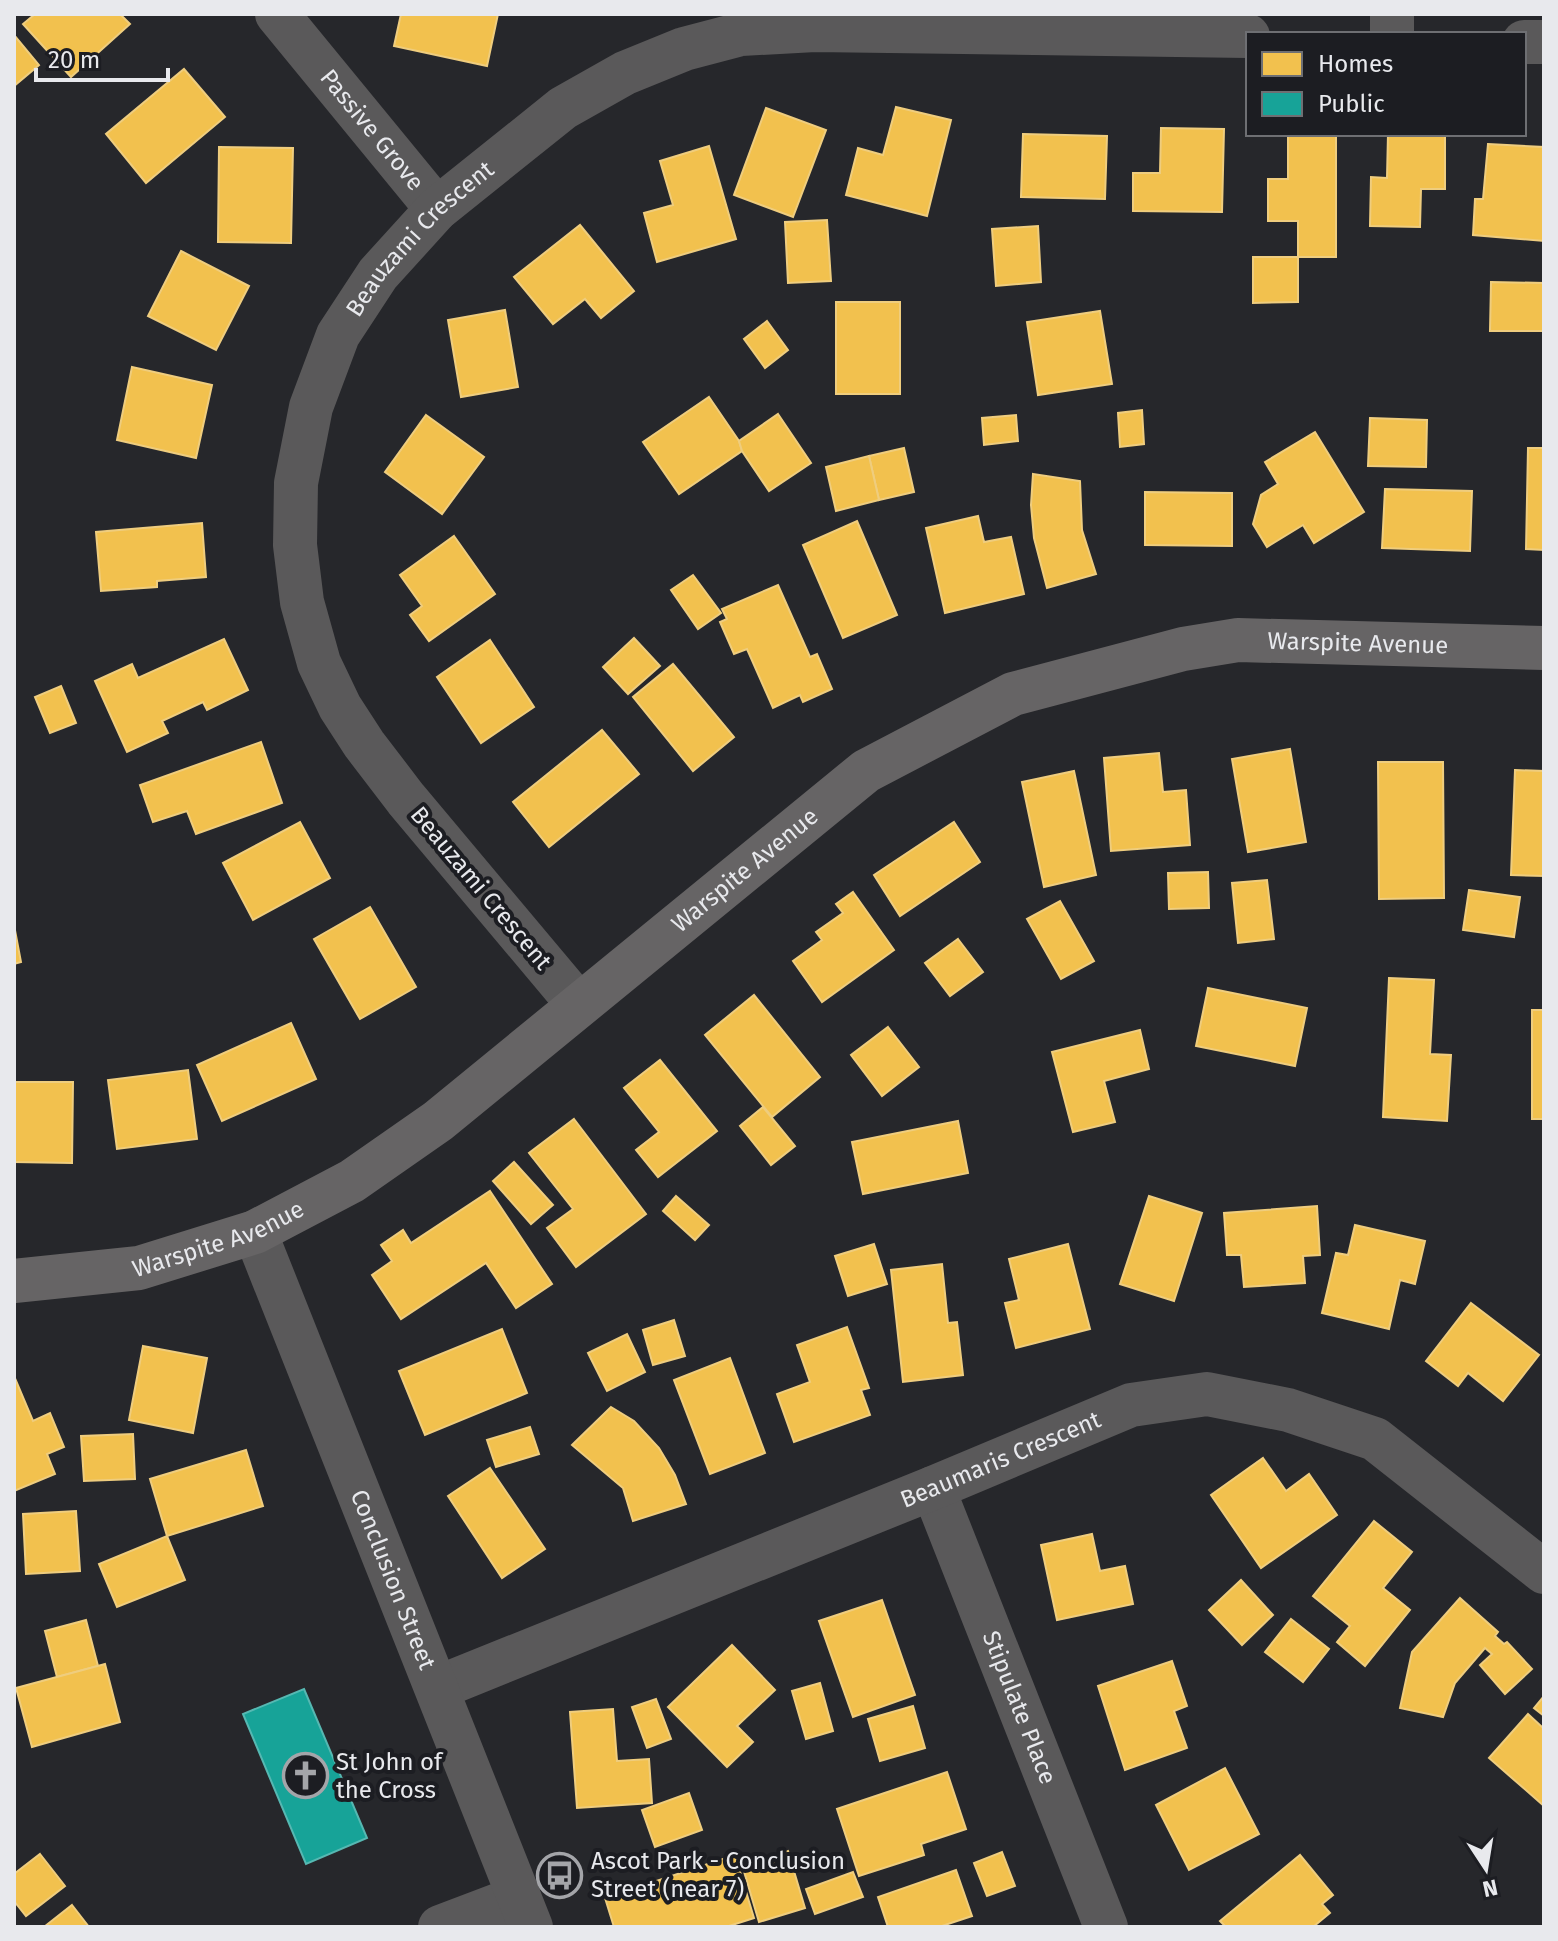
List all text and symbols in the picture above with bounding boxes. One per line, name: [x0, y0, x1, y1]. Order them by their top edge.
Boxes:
scale bar: [36, 32, 168, 82]
legend: [1246, 32, 1526, 136]
text: 20 m: [48, 46, 100, 74]
text: Homes: [1318, 50, 1393, 78]
street label: Passive Grove: [314, 64, 430, 196]
text: Public: [1318, 90, 1385, 118]
street label: Beauzami Crescent: [340, 155, 500, 322]
street label: Warspite Avenue: [1267, 627, 1449, 659]
street label: Beauzami Crescent: [405, 801, 558, 975]
street label: Warspite Avenue: [666, 802, 824, 938]
street label: Warspite Avenue: [129, 1195, 309, 1283]
street label: Beaumaris Crescent: [896, 1405, 1105, 1514]
street label: Conclusion Street: [345, 1486, 441, 1674]
street label: Stipulate Place: [977, 1627, 1062, 1788]
place label: St John of the Cross: [336, 1748, 444, 1804]
church icon: St John of the Cross: [281, 1752, 329, 1800]
north arrow: [1446, 1829, 1526, 1909]
place label: Ascot Park - Conclusion Street (near 7): [591, 1847, 845, 1903]
bus stop icon: Ascot Park - Conclusion Street (near 7): [536, 1851, 584, 1899]
text: N: [1480, 1873, 1500, 1903]

